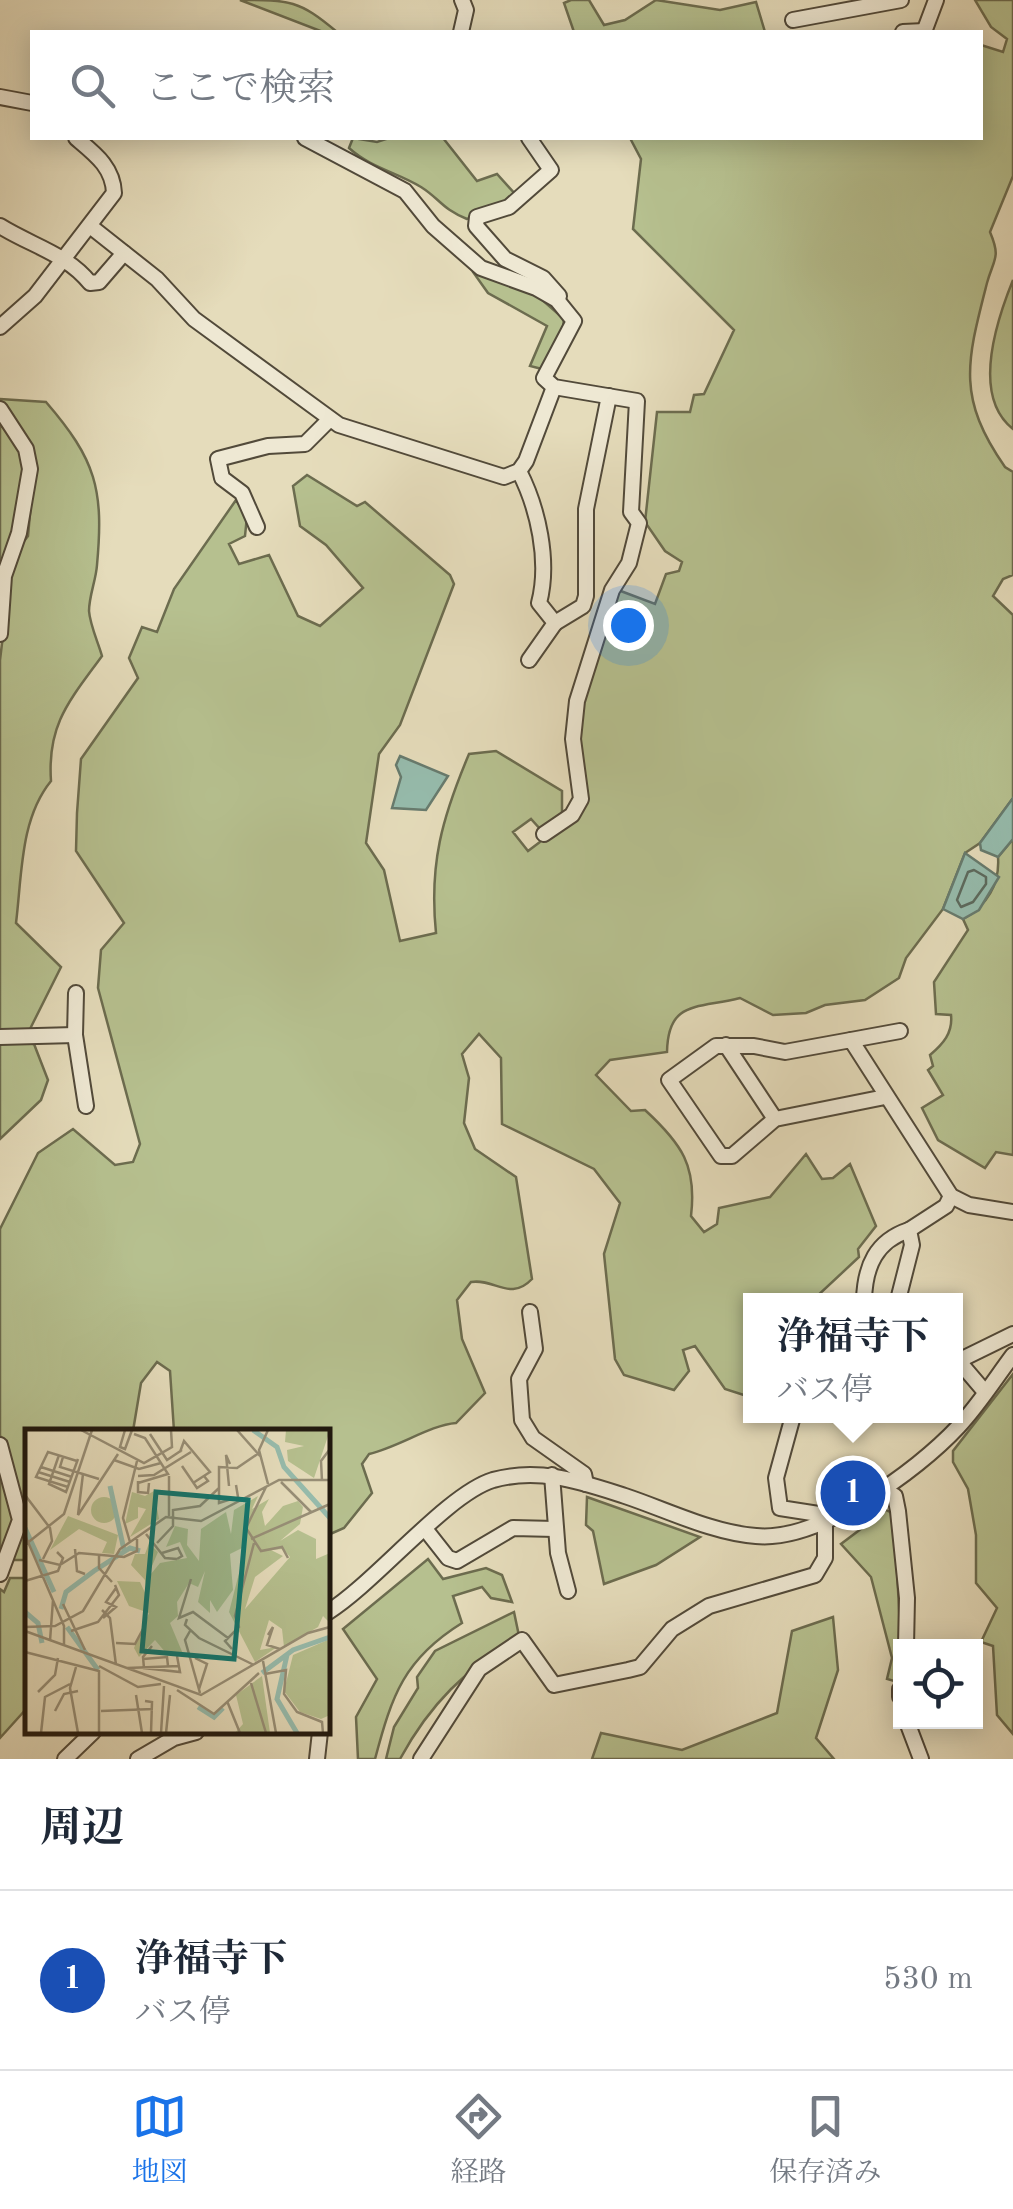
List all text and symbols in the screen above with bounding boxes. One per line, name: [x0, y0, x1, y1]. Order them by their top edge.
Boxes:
search box: [30, 30, 983, 140]
icon: search: [65, 58, 120, 113]
text: ここで検索: [145, 71, 335, 109]
your location: [603, 600, 654, 651]
popup: [743, 1293, 963, 1423]
text: 浄福寺下: [777, 1320, 929, 1358]
text: バス停: [777, 1376, 873, 1408]
inset map: [25, 1429, 330, 1734]
pin: 1: [820, 1456, 886, 1530]
map controls: [893, 1639, 983, 1729]
button: locate: [893, 1639, 983, 1729]
text: 周辺: [40, 1809, 124, 1851]
text: 浄福寺下: [135, 1942, 287, 1980]
text: 1: [63, 1964, 82, 1996]
text: 530 m: [883, 1964, 973, 1996]
text: バス停: [135, 1998, 231, 2030]
tab: 地図: [131, 2089, 188, 2192]
tab: 経路: [450, 2089, 507, 2192]
tab: 保存済み: [769, 2089, 882, 2192]

